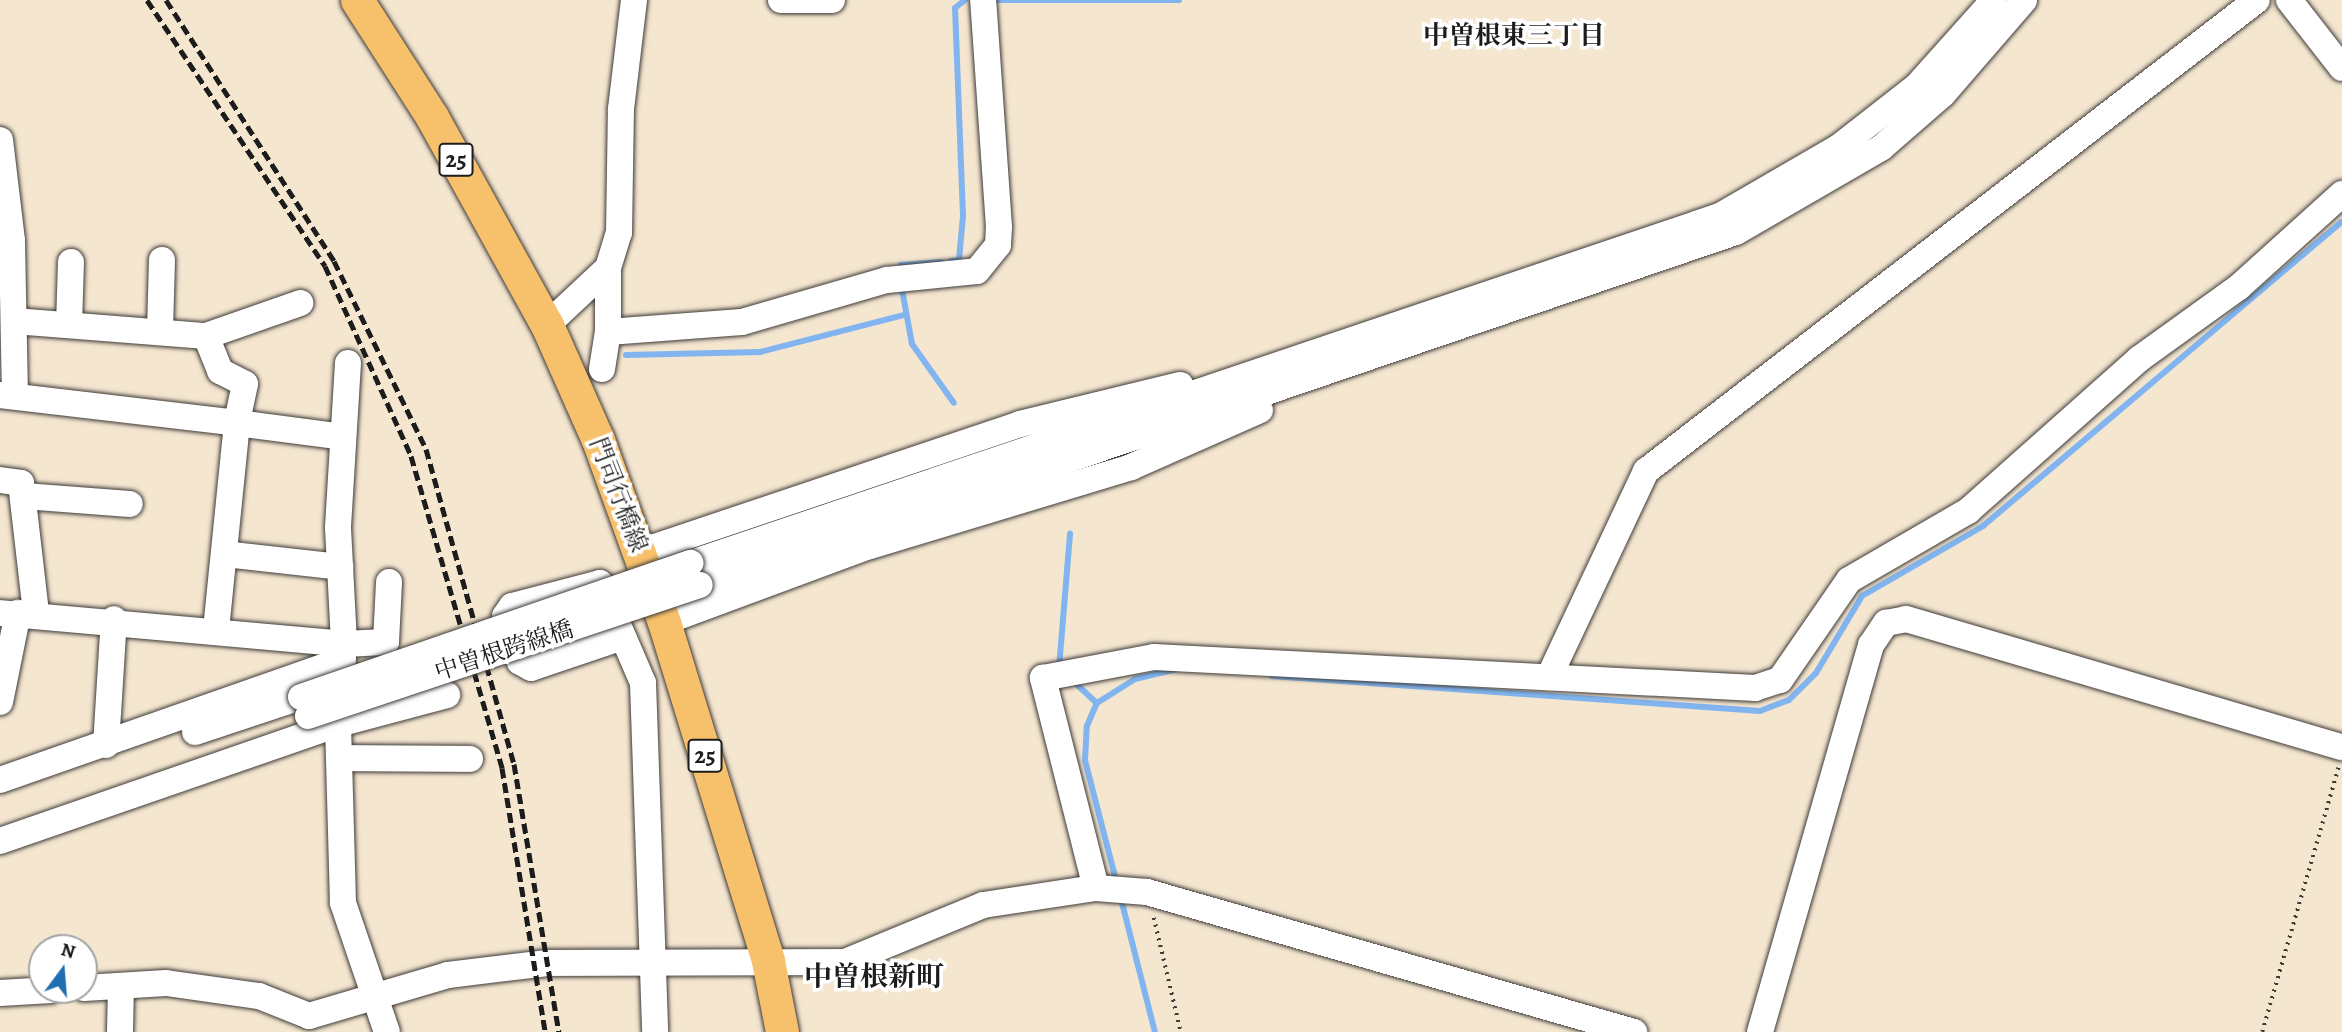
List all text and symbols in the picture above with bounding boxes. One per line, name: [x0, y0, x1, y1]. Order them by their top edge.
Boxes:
district label: 中曽根東三丁目: [1423, 20, 1605, 52]
road number: 25: [438, 140, 474, 180]
street label: 門司行橋線: [583, 434, 653, 556]
street label: 中曽根跨線橋: [431, 615, 577, 687]
road number: 25: [688, 736, 722, 776]
north arrow: [28, 934, 98, 1004]
text: N: [58, 936, 78, 965]
district label: 中曽根新町: [804, 960, 944, 994]

